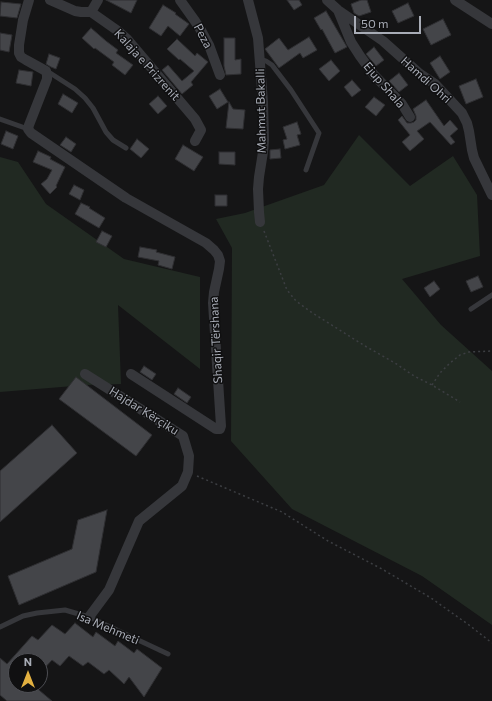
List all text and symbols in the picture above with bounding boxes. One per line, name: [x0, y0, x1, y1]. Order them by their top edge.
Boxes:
scale bar: [356, 8, 423, 34]
text: 50 m: [361, 16, 389, 30]
street label: Peza: [191, 21, 215, 51]
street label: Kalaja e Prizrenit: [111, 26, 183, 104]
street label: Hamdi Ohri: [398, 54, 454, 106]
street label: Ejup Shala: [360, 59, 408, 111]
street label: Mahmut Bakalli: [253, 68, 269, 154]
street label: Shaqir Tërshana: [207, 296, 225, 384]
street label: Hajdar Kërçiku: [107, 384, 181, 438]
street label: Isa Mehmeti: [74, 608, 142, 648]
north arrow: [8, 653, 48, 693]
text: N: [24, 655, 32, 668]

